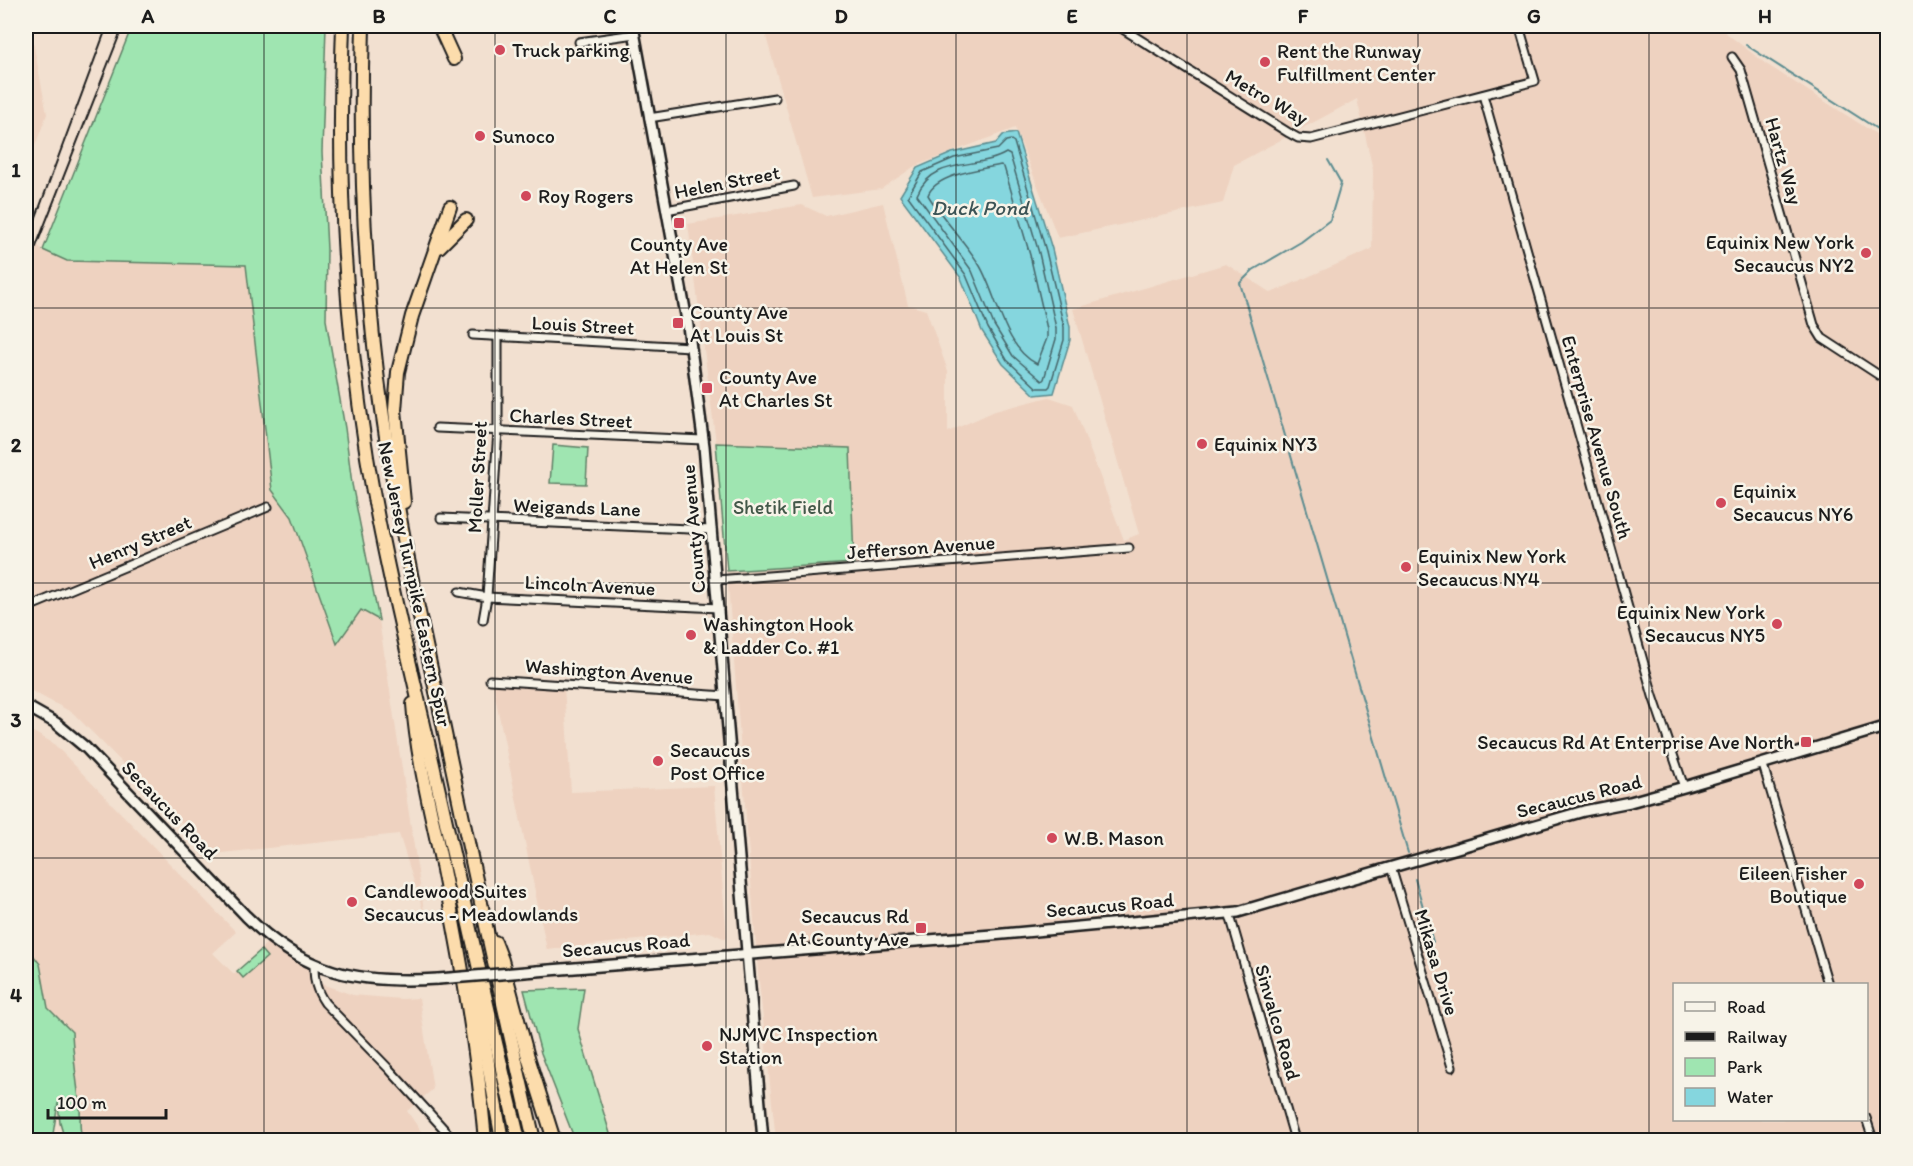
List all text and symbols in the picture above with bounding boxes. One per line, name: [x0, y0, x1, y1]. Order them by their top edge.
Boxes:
text: A: [141, 4, 155, 28]
text: B: [373, 4, 386, 28]
text: C: [604, 4, 617, 28]
text: D: [834, 4, 848, 28]
text: E: [1066, 4, 1078, 28]
text: F: [1298, 4, 1309, 28]
text: G: [1527, 4, 1541, 28]
text: H: [1758, 4, 1772, 28]
place label: Truck parking: [512, 38, 630, 62]
place label: Rent the Runway Fulfillment Center: [1277, 39, 1436, 86]
marker: Truck parking: [493, 43, 507, 57]
marker: Rent the Runway Fulfillment Center: [1258, 55, 1272, 69]
street label: Metro Way: [1221, 64, 1313, 131]
street label: Hartz Way: [1760, 115, 1808, 208]
place label: Sunoco: [492, 124, 555, 148]
marker: Sunoco: [473, 129, 487, 143]
text: 1: [11, 158, 21, 182]
street label: Helen Street: [672, 160, 782, 204]
place label: Roy Rogers: [538, 184, 633, 208]
marker: Roy Rogers: [519, 189, 533, 203]
water label: Duck Pond: [932, 195, 1030, 220]
marker: County Ave At Helen St: [672, 216, 686, 230]
place label: Equinix New York Secaucus NY2: [1706, 230, 1855, 277]
place label: County Ave At Helen St: [630, 232, 728, 279]
marker: Equinix New York Secaucus NY2: [1859, 246, 1873, 260]
place label: County Ave At Louis St: [690, 300, 788, 347]
street label: Louis Street: [531, 310, 635, 340]
marker: County Ave At Louis St: [671, 316, 685, 330]
street label: Enterprise Avenue South: [1556, 332, 1638, 542]
place label: County Ave At Charles St: [719, 365, 833, 412]
marker: County Ave At Charles St: [700, 381, 714, 395]
street label: Charles Street: [509, 403, 633, 433]
street label: Moller Street: [462, 420, 492, 534]
place label: Equinix NY3: [1214, 432, 1317, 456]
text: 2: [11, 433, 22, 457]
marker: Equinix NY3: [1195, 437, 1209, 451]
street label: New Jersey Turnpike Eastern Spur: [373, 439, 457, 729]
street label: County Avenue: [675, 464, 711, 594]
place label: Equinix Secaucus NY6: [1733, 479, 1853, 526]
street label: Weigands Lane: [513, 493, 641, 521]
park label: Shetik Field: [733, 495, 833, 519]
marker: Equinix Secaucus NY6: [1714, 496, 1728, 510]
street label: Henry Street: [85, 510, 195, 574]
street label: Jefferson Avenue: [846, 530, 996, 564]
place label: Equinix New York Secaucus NY4: [1418, 544, 1567, 591]
marker: Equinix New York Secaucus NY4: [1399, 560, 1413, 574]
street label: Lincoln Avenue: [524, 570, 656, 600]
place label: Equinix New York Secaucus NY5: [1617, 600, 1766, 647]
place label: Washington Hook & Ladder Co. #1: [703, 612, 854, 659]
marker: Equinix New York Secaucus NY5: [1770, 617, 1784, 631]
marker: Washington Hook & Ladder Co. #1: [684, 628, 698, 642]
street label: Washington Avenue: [524, 653, 694, 689]
text: 3: [11, 708, 22, 732]
place label: Secaucus Rd At Enterprise Ave North: [1477, 730, 1794, 754]
marker: Secaucus Rd At Enterprise Ave North: [1799, 735, 1813, 749]
place label: Secaucus Post Office: [670, 738, 765, 785]
marker: Secaucus Post Office: [651, 754, 665, 768]
street label: Secaucus Road: [117, 755, 223, 865]
street label: Secaucus Road: [1514, 769, 1644, 823]
place label: W.B. Mason: [1064, 826, 1164, 850]
marker: W.B. Mason: [1045, 831, 1059, 845]
place label: Eileen Fisher Boutique: [1739, 861, 1847, 908]
marker: Eileen Fisher Boutique: [1852, 877, 1866, 891]
place label: Candlewood Suites Secaucus - Meadowlands: [364, 879, 578, 926]
street label: Secaucus Road: [1045, 887, 1175, 923]
marker: Candlewood Suites Secaucus - Meadowlands: [345, 895, 359, 909]
place label: Secaucus Rd At County Ave: [787, 904, 909, 951]
street label: Mikasa Drive: [1409, 906, 1465, 1018]
marker: Secaucus Rd At County Ave: [914, 921, 928, 935]
street label: Secaucus Road: [561, 927, 691, 963]
street label: Sinvalco Road: [1250, 961, 1306, 1083]
text: 4: [10, 983, 22, 1007]
legend: [1673, 983, 1868, 1121]
text: Road: [1727, 996, 1766, 1018]
place label: NJMVC Inspection Station: [719, 1022, 878, 1069]
text: Railway: [1727, 1026, 1788, 1048]
marker: NJMVC Inspection Station: [700, 1039, 714, 1053]
text: Park: [1727, 1056, 1762, 1078]
scale bar: [48, 1082, 166, 1120]
text: Water: [1727, 1086, 1773, 1108]
text: 100 m: [57, 1092, 107, 1114]

